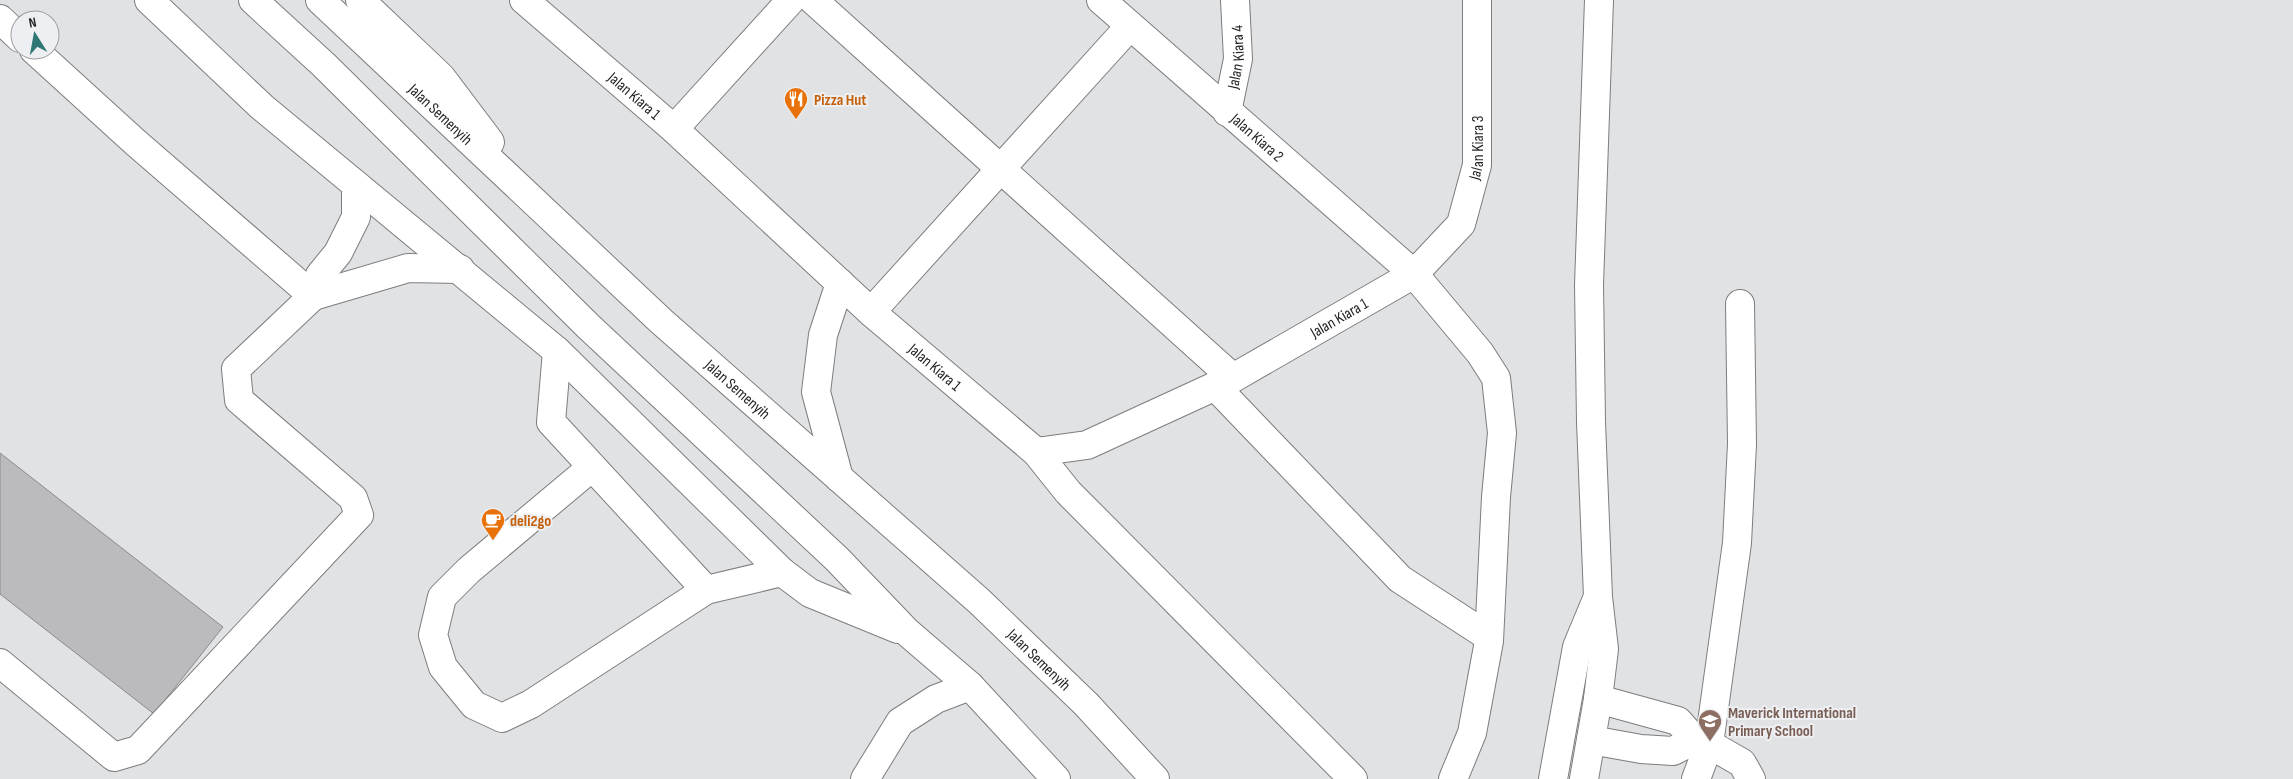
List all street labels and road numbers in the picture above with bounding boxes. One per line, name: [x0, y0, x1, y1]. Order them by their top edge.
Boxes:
street label: Jalan Kiara 4: [1224, 24, 1249, 92]
street label: Jalan Kiara 1: [603, 68, 664, 124]
street label: Jalan Semenyih: [403, 80, 476, 150]
street label: Jalan Kiara 2: [1225, 109, 1287, 166]
street label: Jalan Kiara 3: [1465, 116, 1488, 183]
street label: Jalan Kiara 1: [1306, 294, 1372, 343]
street label: Jalan Kiara 1: [903, 339, 965, 396]
street label: Jalan Semenyih: [700, 355, 774, 424]
street label: Jalan Semenyih: [1002, 625, 1074, 695]

